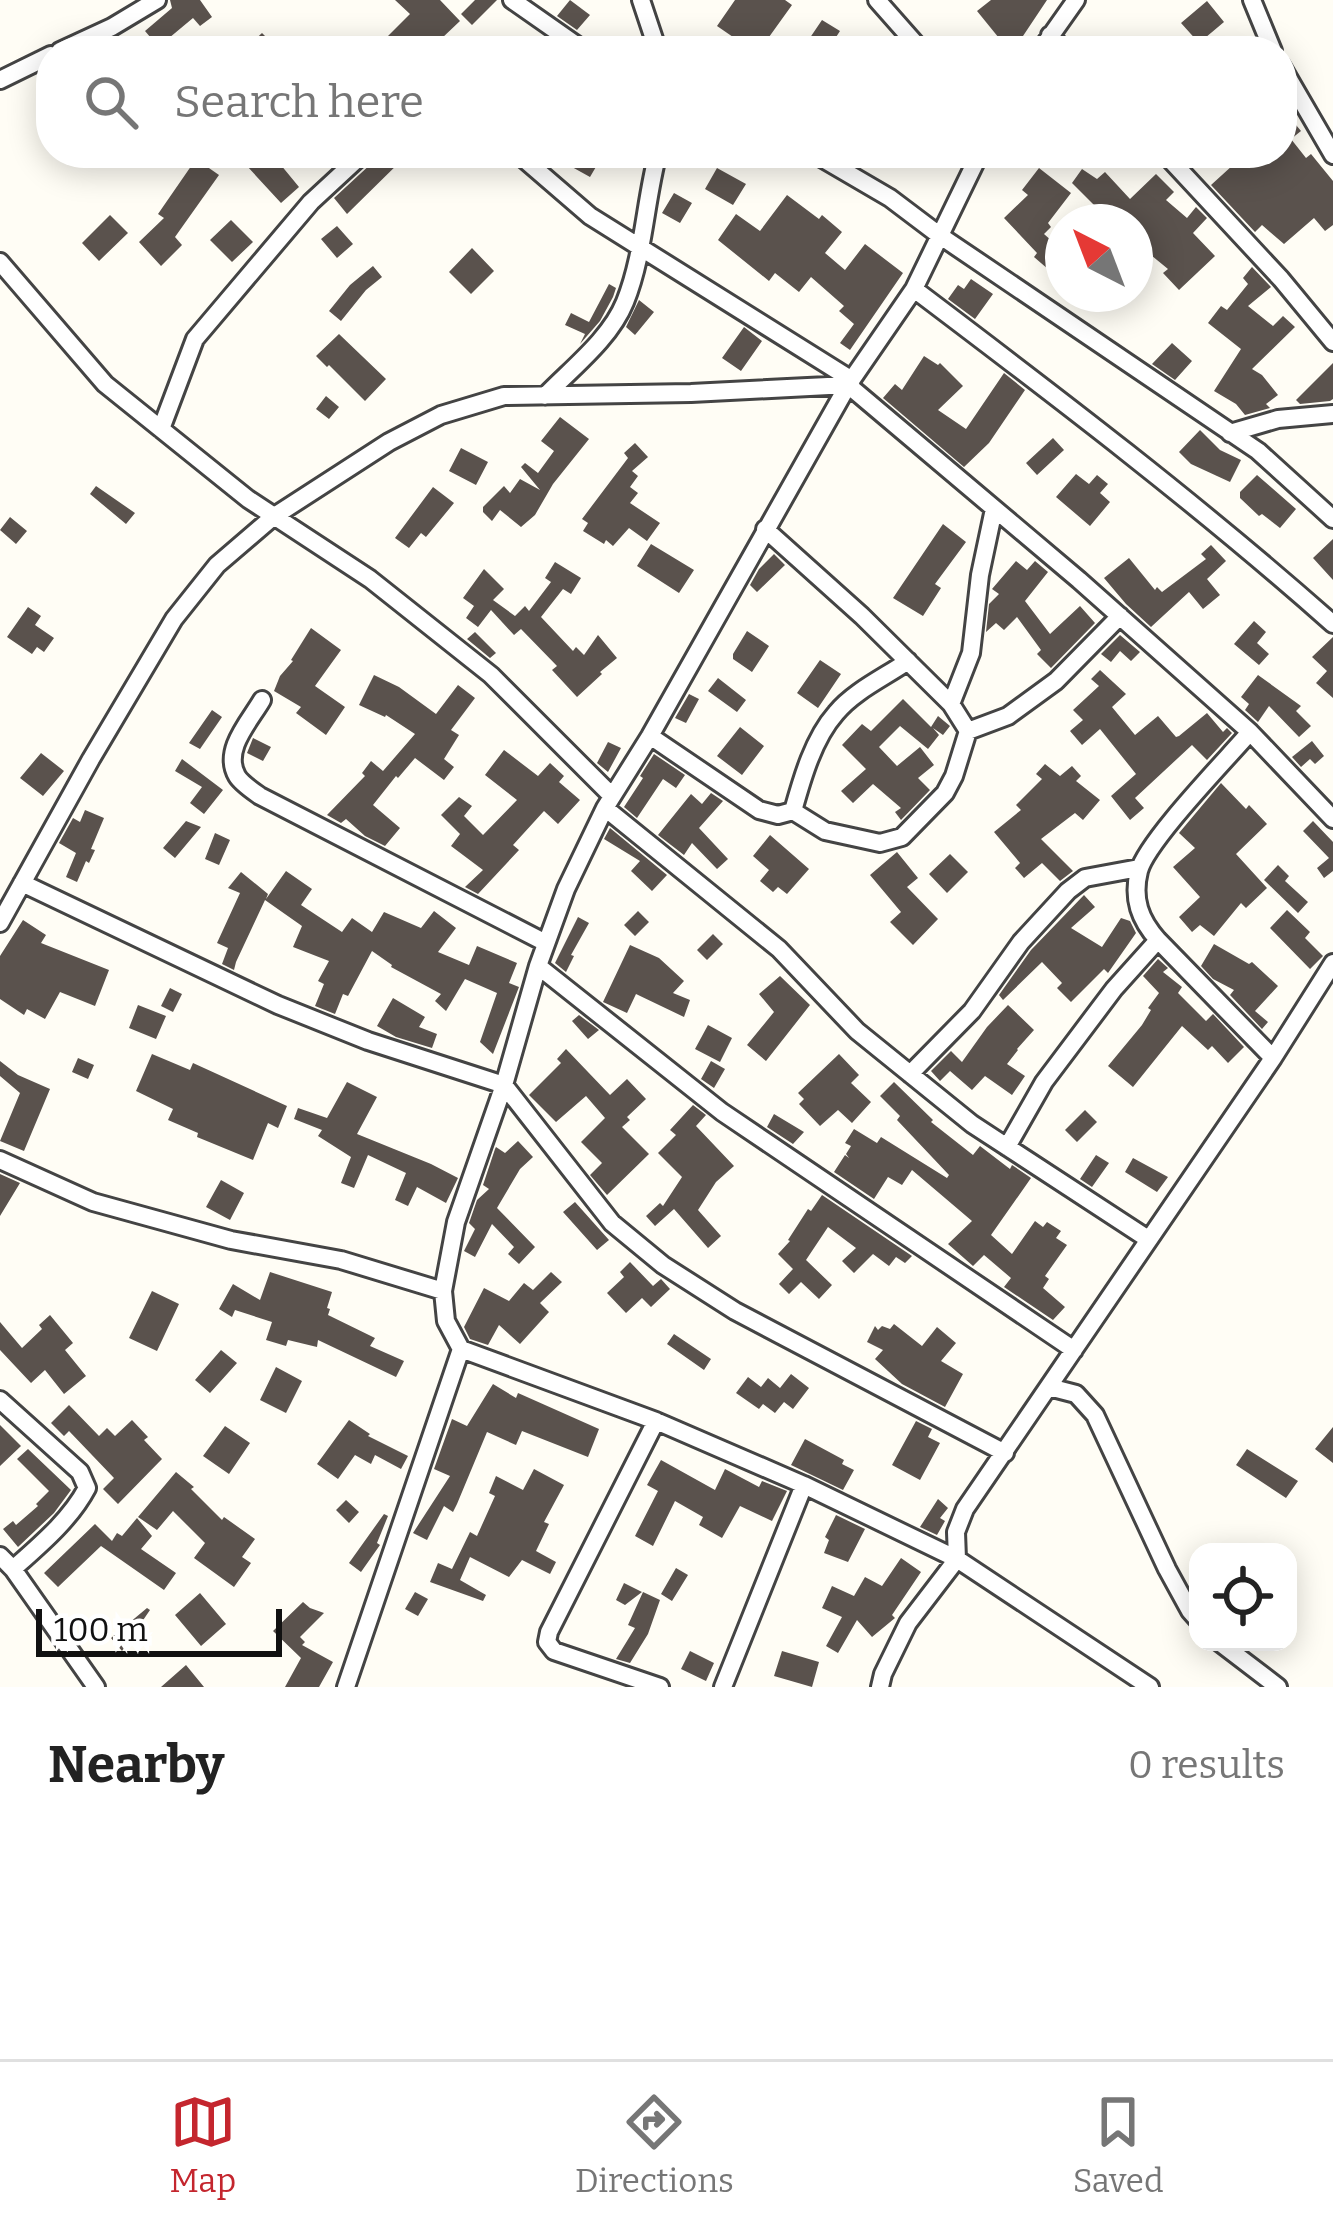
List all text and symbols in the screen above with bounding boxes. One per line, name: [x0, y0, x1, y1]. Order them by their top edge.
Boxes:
search box: [36, 36, 1297, 168]
icon: search: [78, 69, 144, 135]
text: Search here: [174, 75, 424, 129]
north arrow: [1045, 204, 1153, 312]
map controls: [1189, 1543, 1297, 1651]
button: locate: [1189, 1543, 1297, 1651]
scale bar: [36, 1603, 282, 1656]
text: 100 m: [54, 1610, 148, 1650]
text: Nearby: [48, 1734, 224, 1796]
text: 0 results: [1128, 1742, 1285, 1788]
tab: Map: [170, 2089, 236, 2201]
tab: Directions: [575, 2089, 734, 2201]
tab: Saved: [1073, 2089, 1163, 2201]

